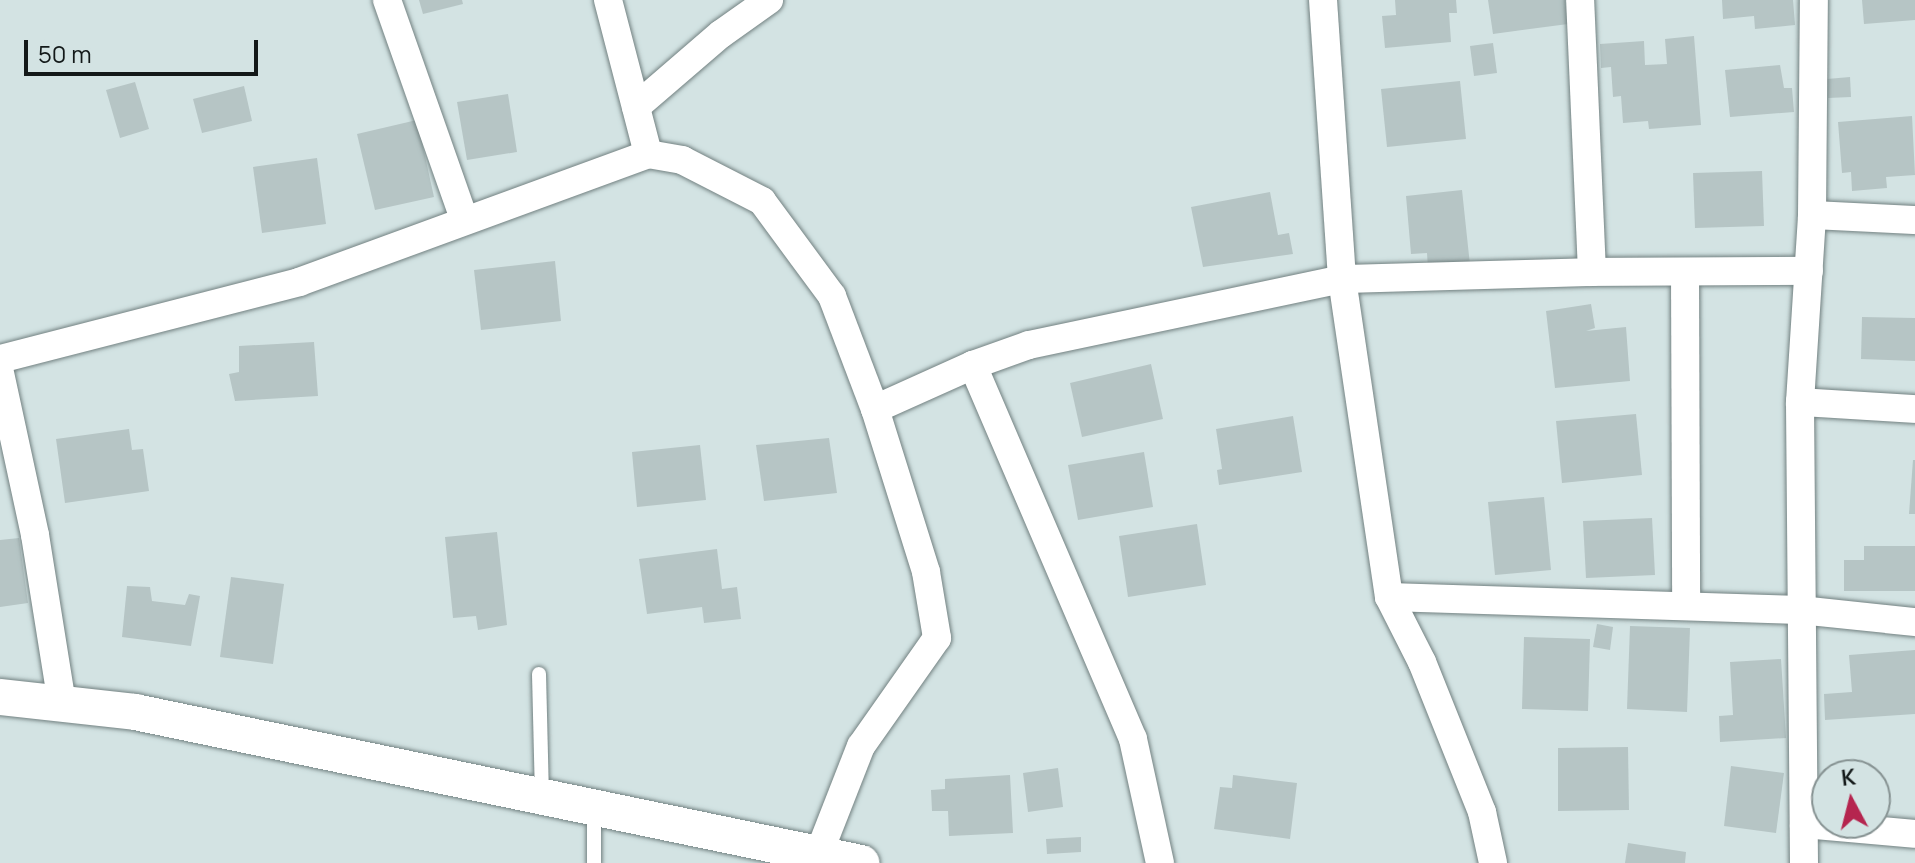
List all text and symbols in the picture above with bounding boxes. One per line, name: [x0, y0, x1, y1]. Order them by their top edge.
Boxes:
scale bar: [28, 24, 262, 74]
text: 50 m: [38, 37, 92, 70]
north arrow: [1811, 759, 1891, 839]
text: K: [1839, 761, 1857, 793]

